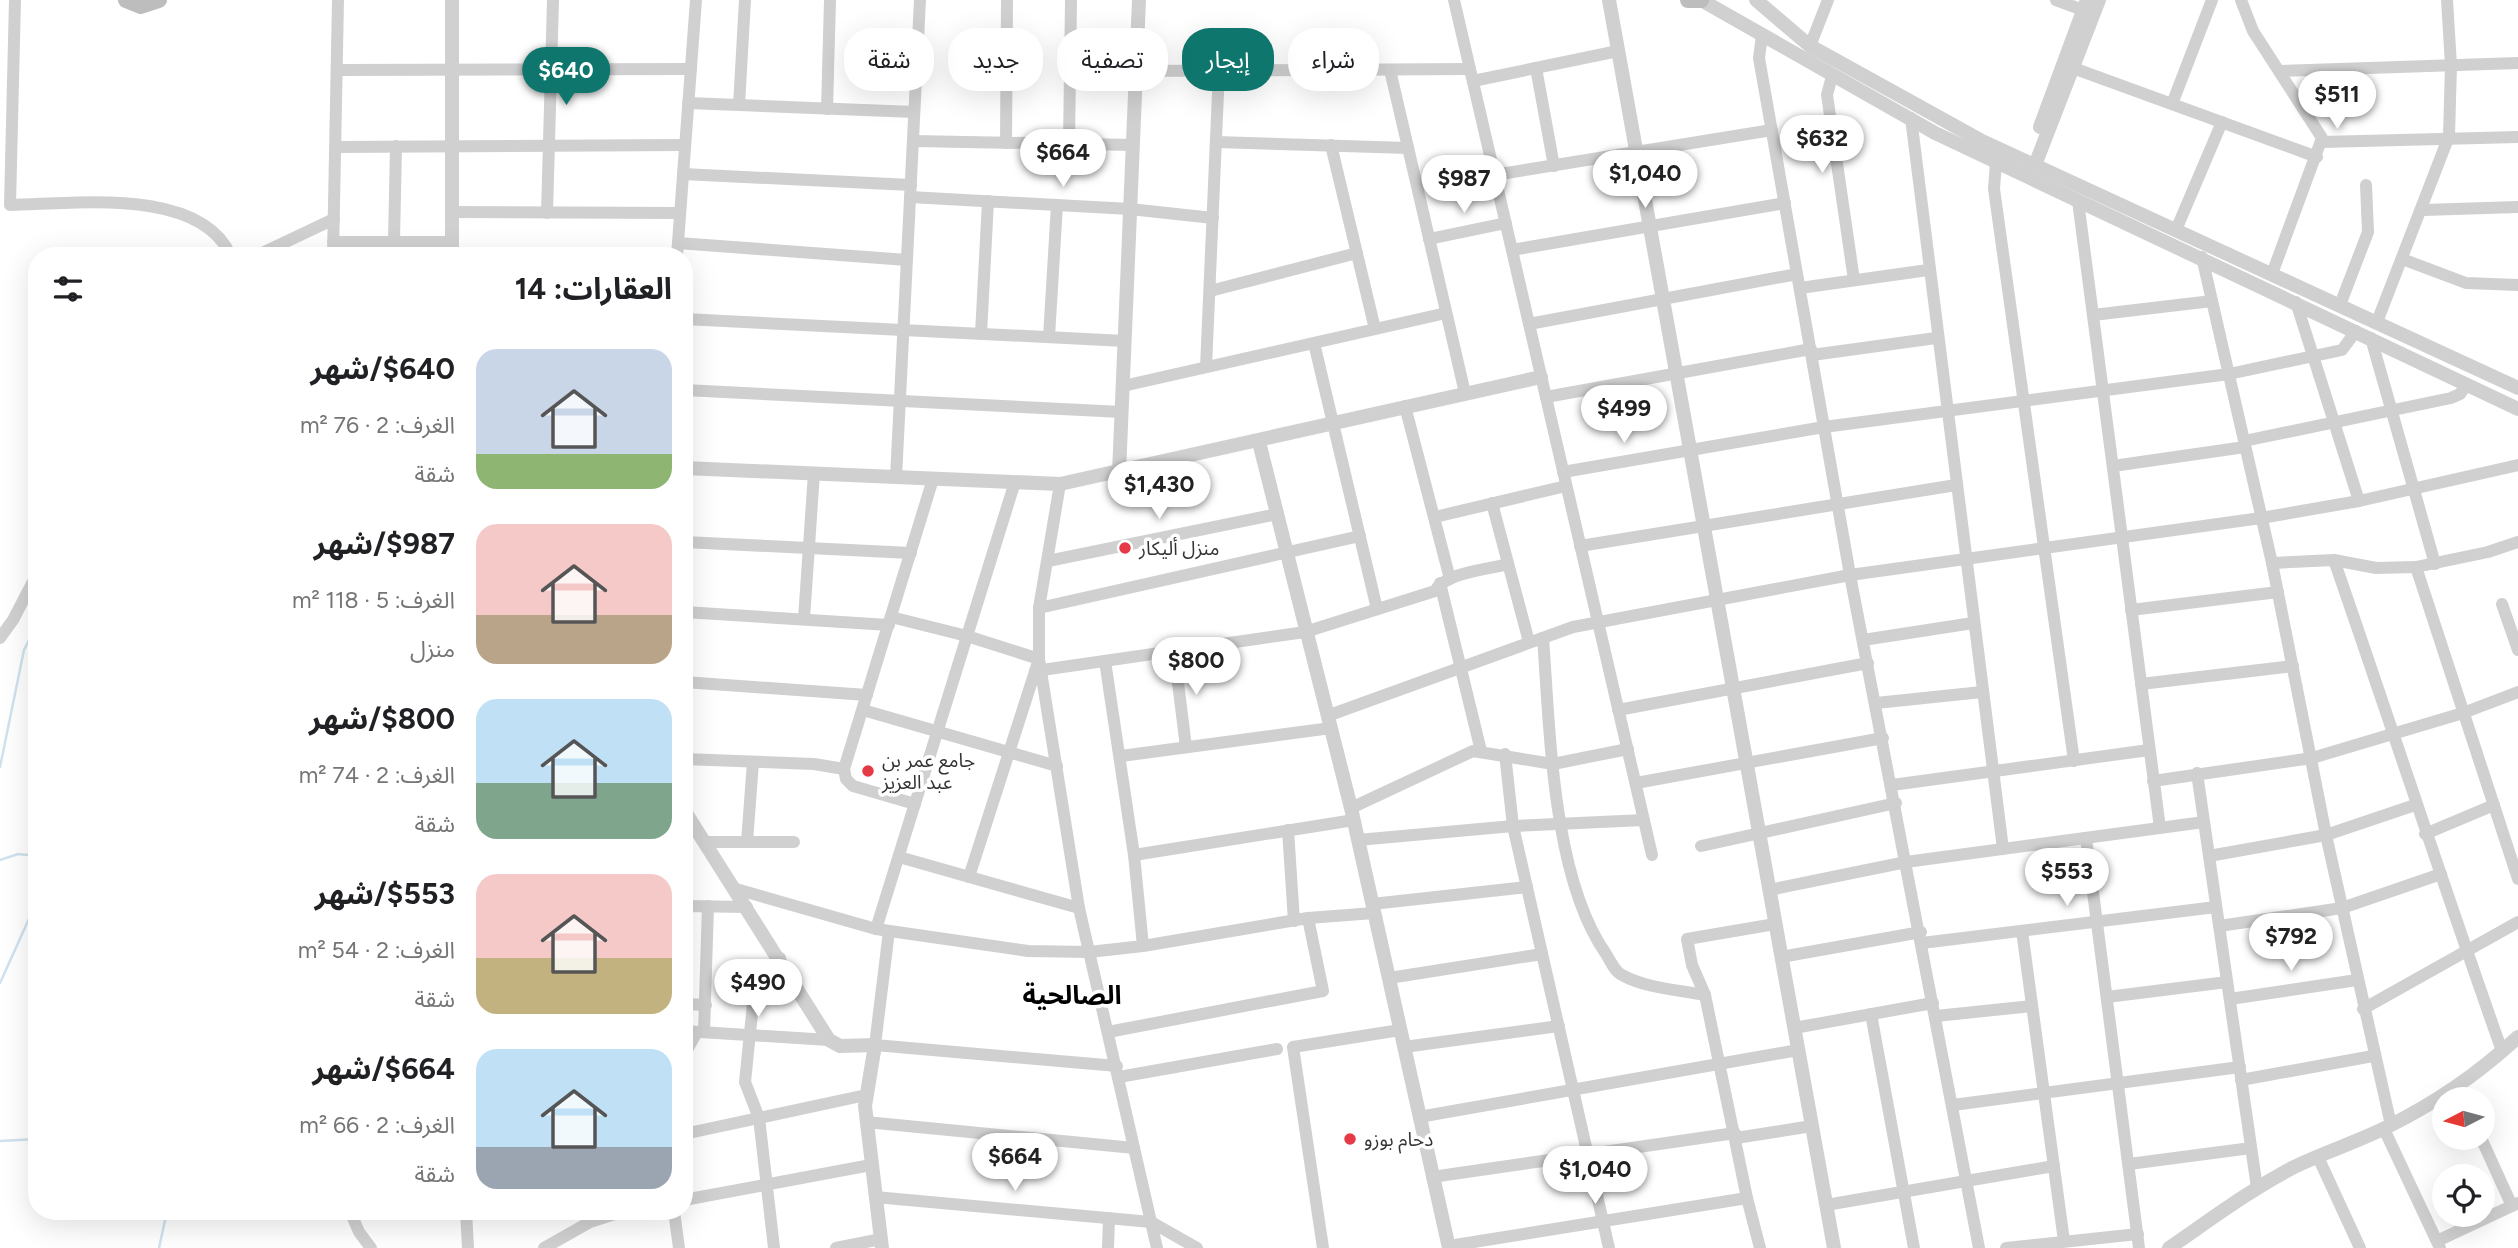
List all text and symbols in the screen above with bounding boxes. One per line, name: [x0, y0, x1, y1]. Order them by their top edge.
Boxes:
chip: شقة: [844, 28, 934, 91]
chip: جديد: [948, 28, 1043, 91]
chip: تصفية: [1057, 28, 1168, 91]
chip: إيجار: [1182, 28, 1274, 91]
chip: شراء: [1288, 28, 1379, 91]
pin: $640: [525, 48, 607, 107]
text: $640: [538, 56, 594, 84]
pin: $511: [2296, 72, 2378, 131]
text: $511: [2314, 80, 2360, 108]
pin: $632: [1781, 116, 1863, 175]
text: $632: [1796, 124, 1848, 152]
pin: $664: [1022, 130, 1104, 189]
text: $664: [1036, 138, 1090, 166]
pin: $1,040: [1588, 150, 1702, 210]
pin: $987: [1423, 156, 1505, 215]
text: $1,040: [1609, 159, 1681, 187]
text: $987: [1438, 164, 1490, 192]
icon: filters: [49, 270, 87, 308]
text: العقارات: 14: [515, 270, 672, 307]
text: $640/شهر: [310, 350, 455, 387]
icon: home: [532, 377, 616, 461]
pin: $499: [1583, 386, 1665, 445]
text: $499: [1597, 394, 1651, 422]
text: الغرف: 2 · 76 m²: [300, 411, 455, 439]
text: شقة: [414, 460, 455, 488]
pin: $1,430: [1102, 462, 1216, 521]
text: $1,430: [1124, 470, 1194, 498]
text: $987/شهر: [314, 525, 455, 562]
place label: منزل أليكار: [1138, 537, 1220, 560]
marker: منزل أليكار: [1117, 540, 1133, 556]
icon: home: [532, 552, 616, 636]
text: الغرف: 5 · 118 m²: [292, 586, 455, 614]
text: منزل: [410, 635, 455, 663]
pin: $800: [1155, 638, 1237, 697]
text: $800: [1168, 646, 1224, 674]
text: $800/شهر: [309, 700, 455, 737]
icon: home: [532, 727, 616, 811]
place label: جامع عمر بن عبد العزيز: [881, 749, 975, 794]
text: الغرف: 2 · 74 m²: [299, 761, 455, 789]
marker: جامع عمر بن عبد العزيز: [860, 763, 876, 779]
text: شقة: [414, 810, 455, 838]
pin: $553: [2026, 848, 2108, 908]
text: $553: [2041, 857, 2093, 885]
text: $553/شهر: [315, 875, 455, 912]
icon: home: [532, 902, 616, 986]
pin: $792: [2250, 914, 2332, 973]
text: $792: [2265, 922, 2317, 950]
text: الغرف: 2 · 54 m²: [298, 936, 455, 964]
pin: $490: [717, 960, 799, 1019]
text: $490: [730, 968, 786, 996]
district label: الصالحية: [1022, 979, 1122, 1011]
text: شقة: [414, 985, 455, 1013]
text: $664/شهر: [312, 1050, 455, 1087]
icon: home: [532, 1077, 616, 1161]
north arrow: [2432, 1087, 2496, 1150]
map controls: [2432, 1087, 2495, 1227]
text: الغرف: 2 · 66 m²: [299, 1111, 455, 1139]
place label: دحام بوزو: [1364, 1128, 1433, 1154]
marker: دحام بوزو: [1342, 1131, 1358, 1147]
pin: $664: [974, 1134, 1056, 1193]
text: $664: [988, 1142, 1042, 1170]
pin: $1,040: [1538, 1146, 1652, 1206]
text: $1,040: [1559, 1155, 1631, 1183]
text: شقة: [414, 1160, 455, 1188]
button: locate: [2432, 1164, 2495, 1227]

